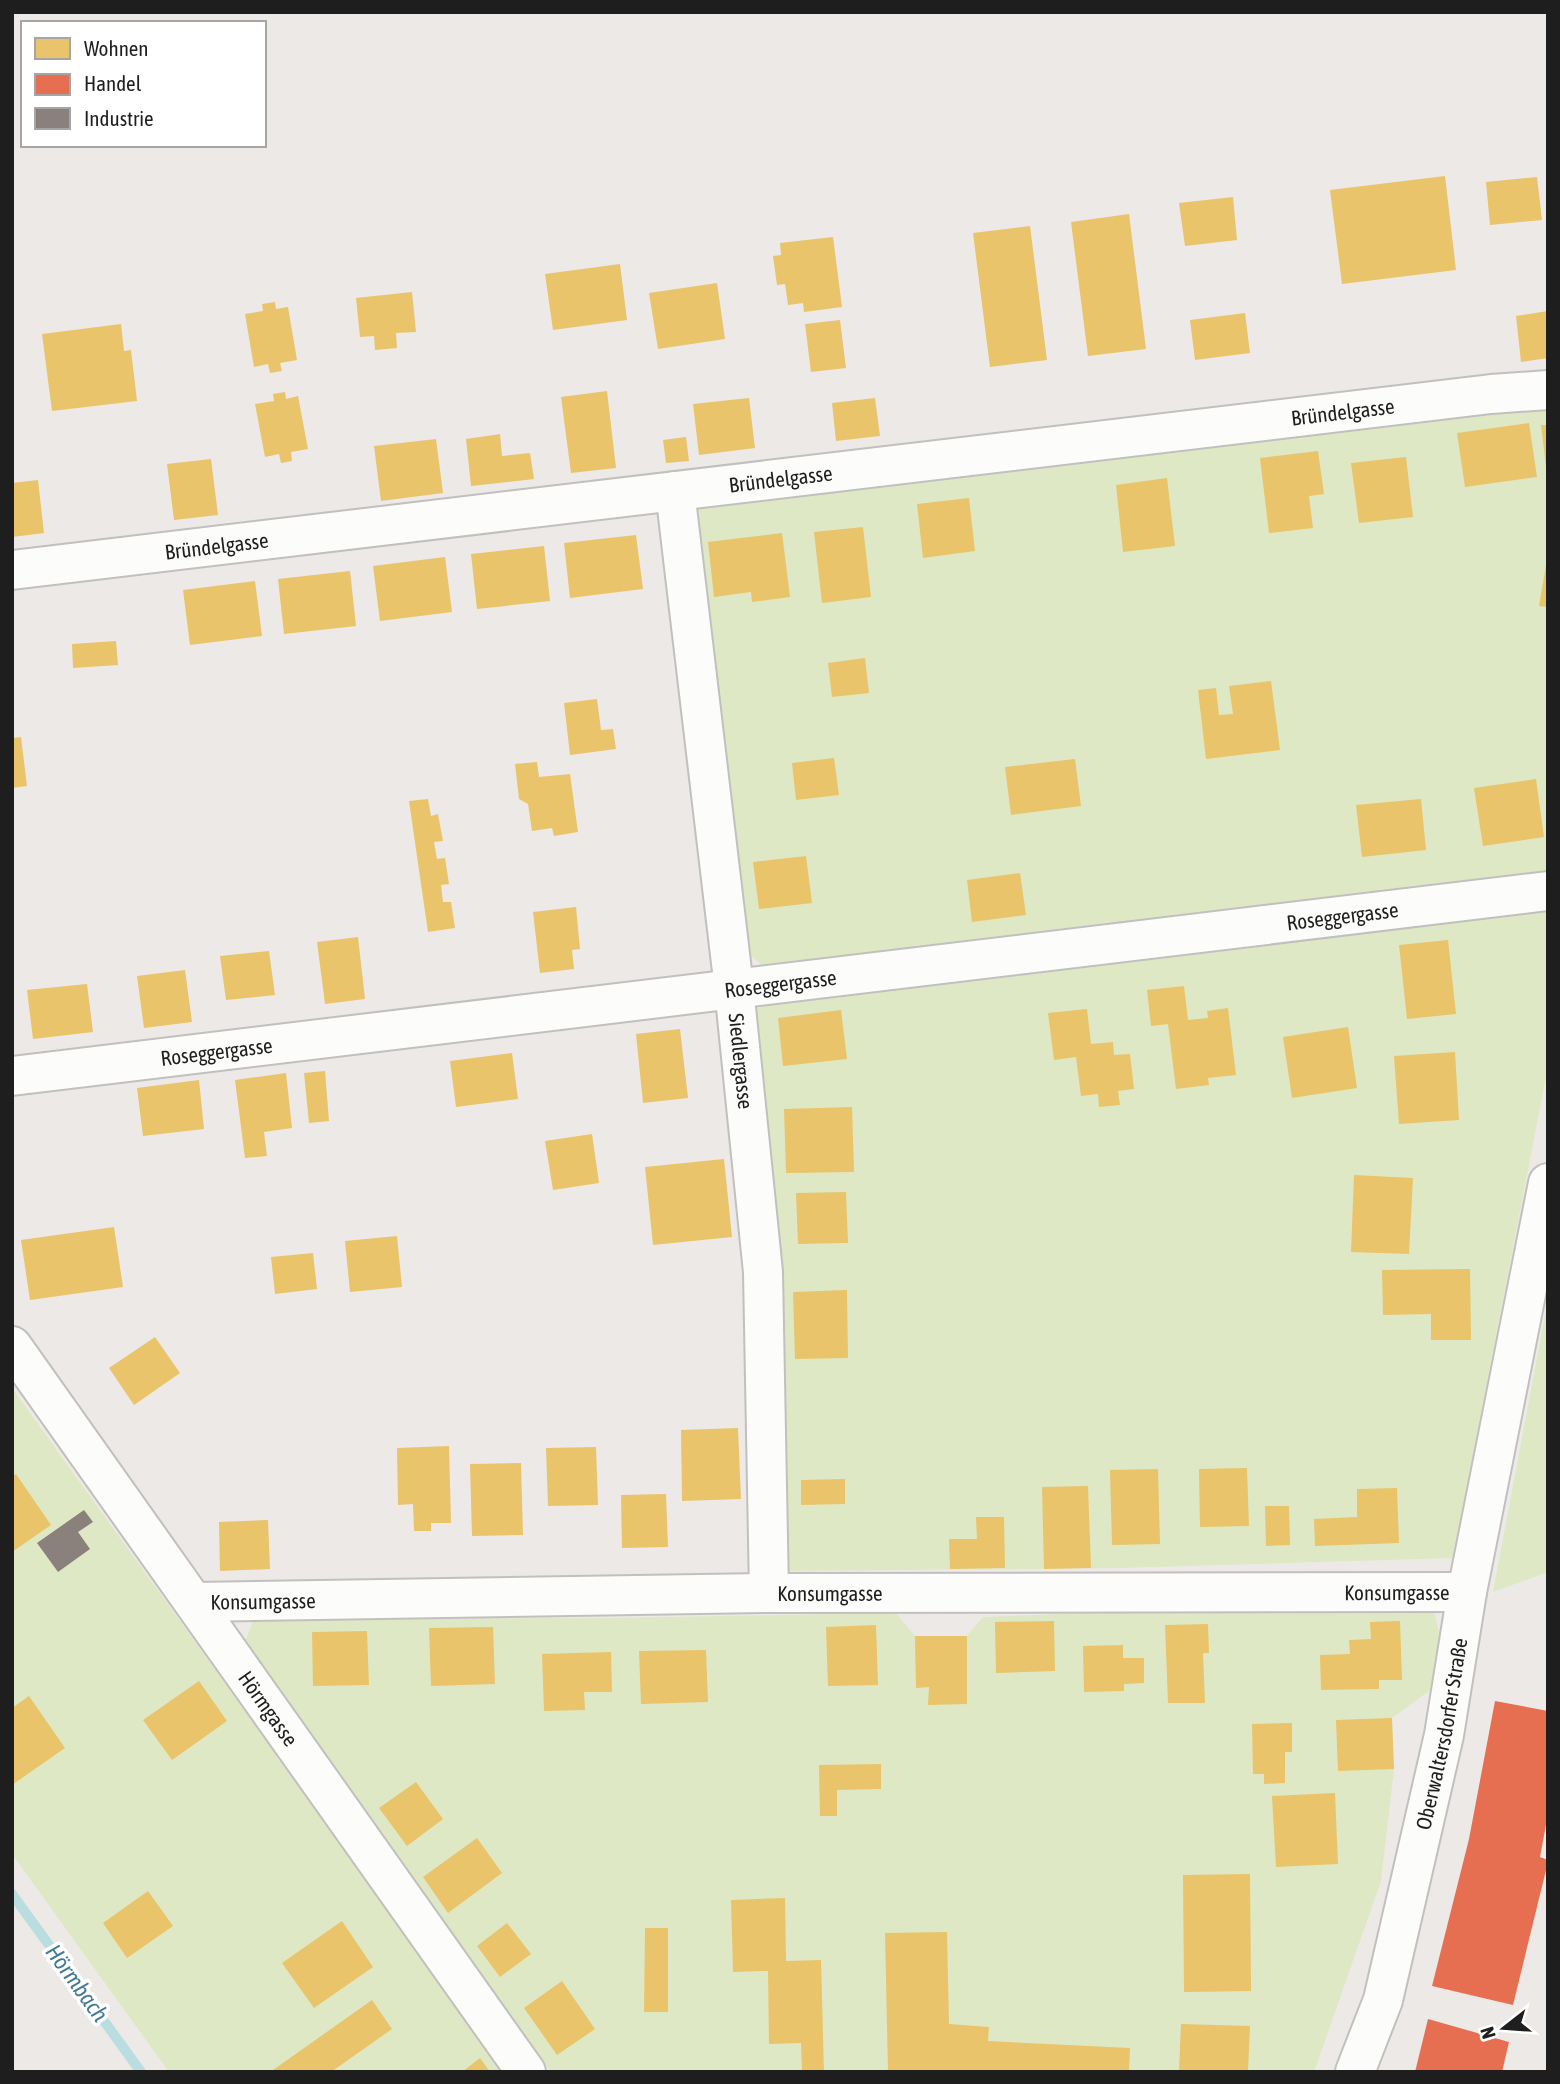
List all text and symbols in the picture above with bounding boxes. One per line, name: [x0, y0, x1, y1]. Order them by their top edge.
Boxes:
legend: [21, 21, 266, 147]
text: Wohnen: [84, 36, 149, 60]
text: Handel: [84, 71, 142, 95]
text: Industrie: [84, 106, 154, 130]
street label: Bründelgasse: [1290, 394, 1396, 430]
street label: Bründelgasse: [727, 460, 834, 497]
street label: Bründelgasse: [163, 528, 270, 564]
street label: Roseggergasse: [1285, 897, 1400, 934]
street label: Roseggergasse: [723, 965, 838, 1002]
street label: Siedlergasse: [725, 1012, 758, 1110]
street label: Roseggergasse: [159, 1033, 274, 1070]
street label: Konsumgasse: [1344, 1580, 1450, 1604]
street label: Konsumgasse: [777, 1581, 883, 1605]
street label: Konsumgasse: [210, 1588, 316, 1614]
street label: Oberwaltersdorfer Straße: [1411, 1636, 1471, 1832]
street label: Hörmgasse: [234, 1666, 303, 1750]
water label: Hörmbach: [40, 1939, 114, 2027]
north arrow: [1469, 1993, 1539, 2063]
text: N: [1476, 2024, 1500, 2042]

